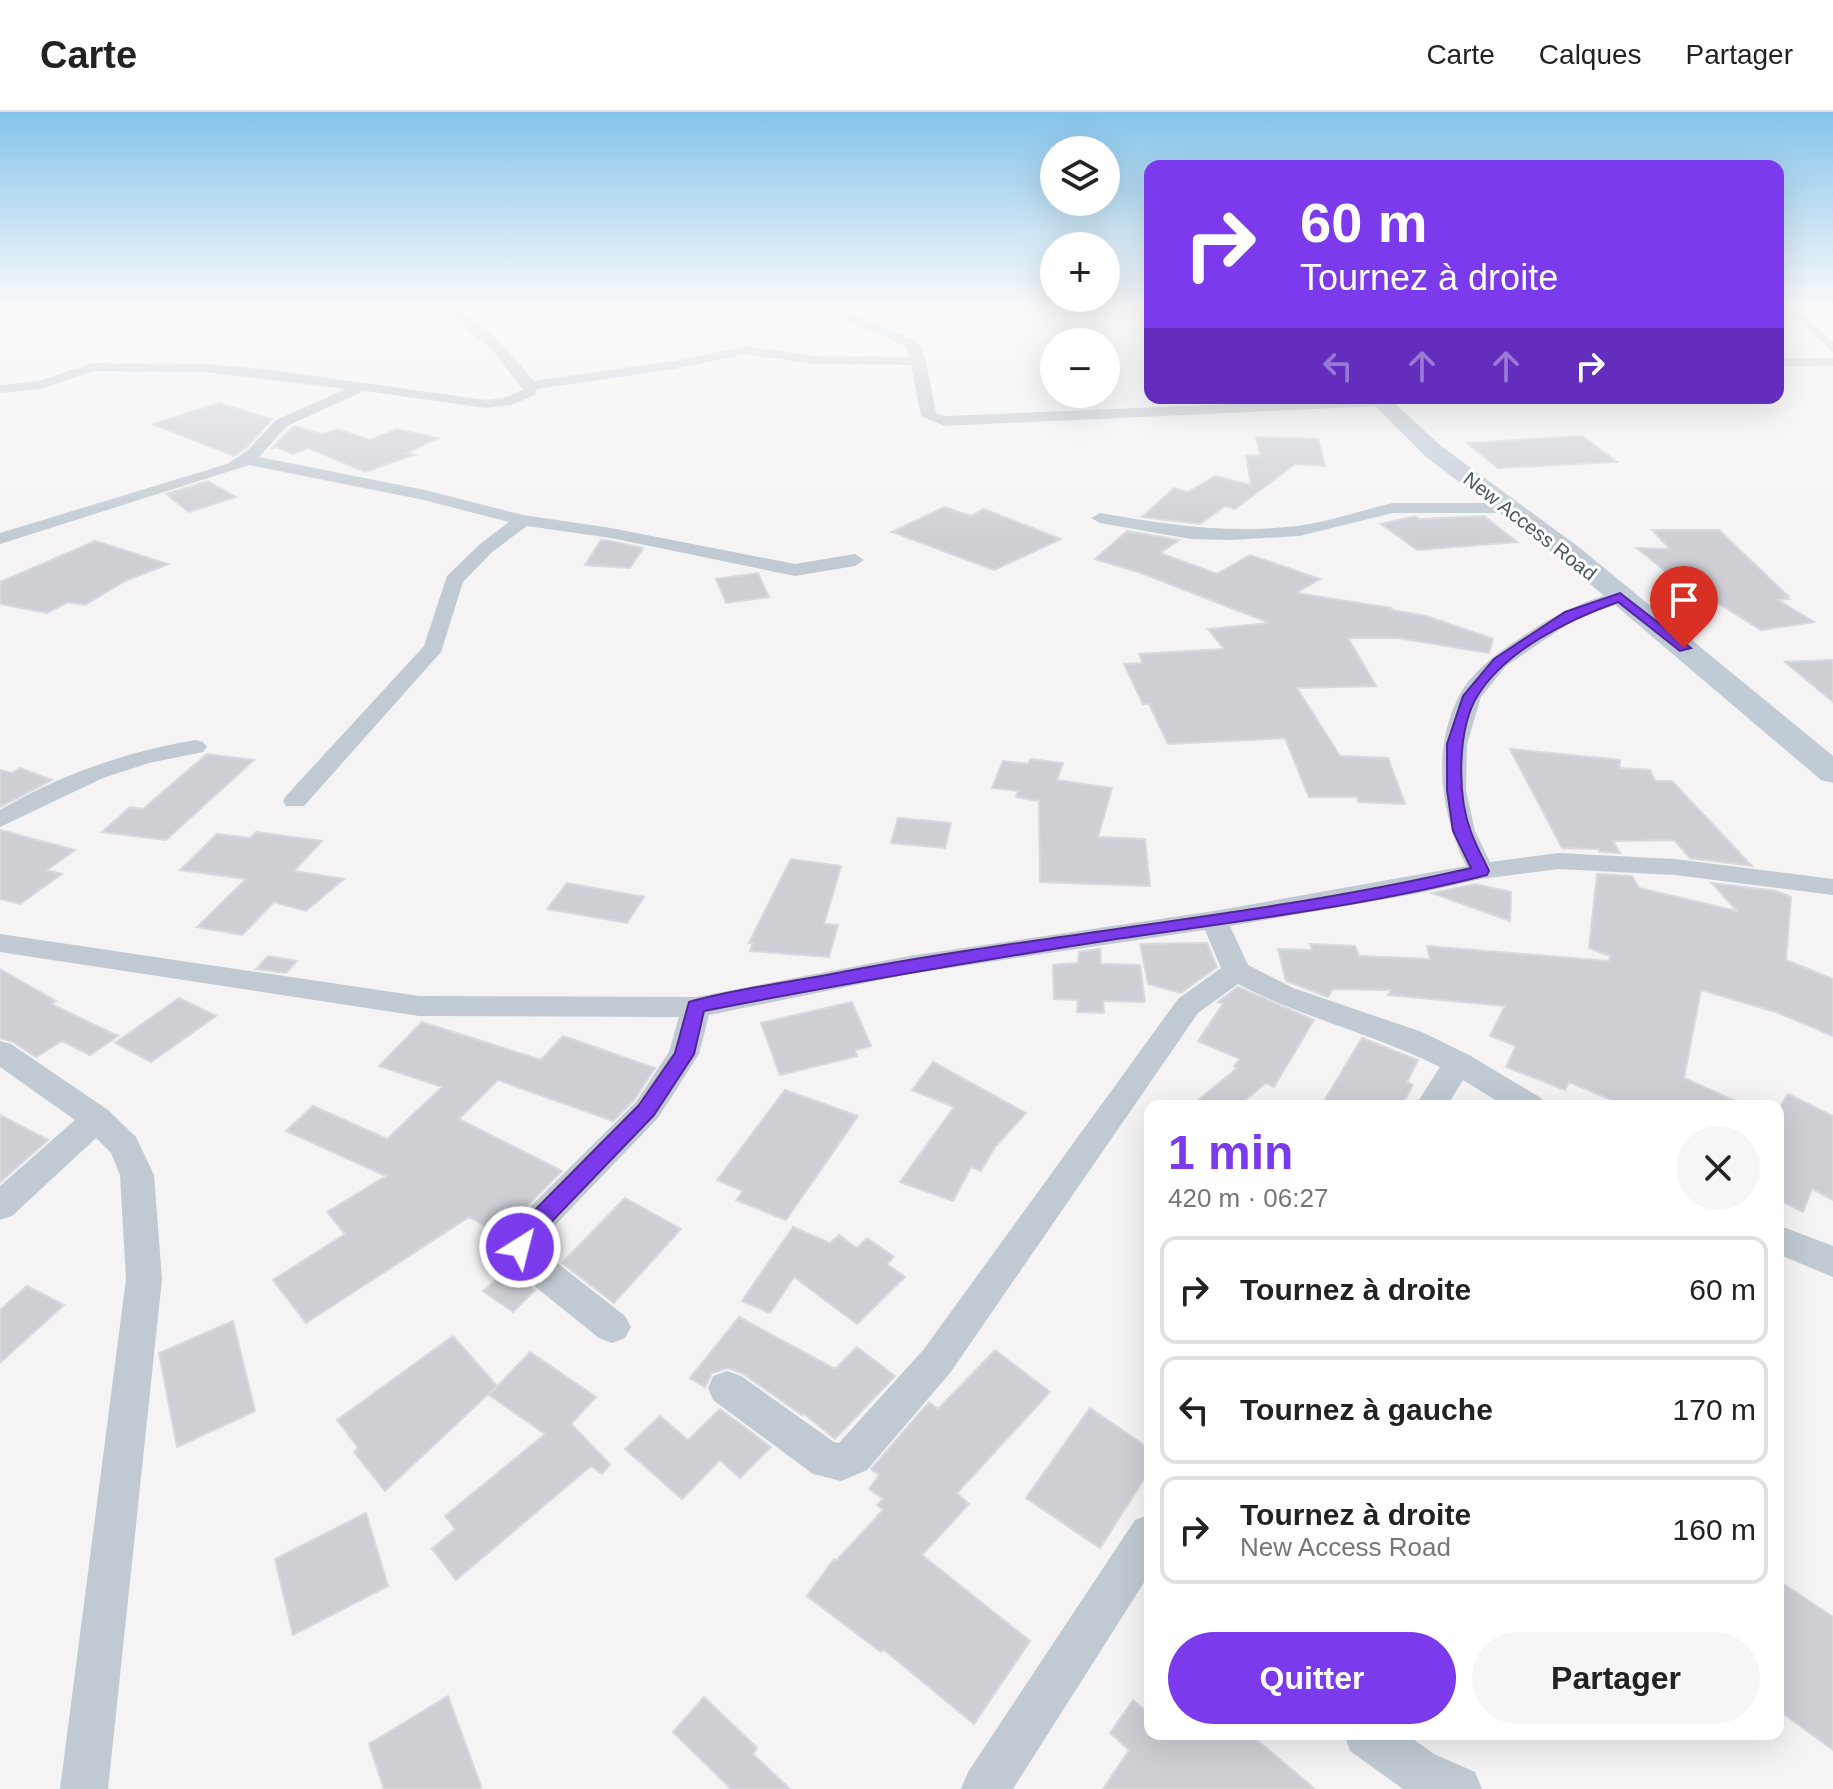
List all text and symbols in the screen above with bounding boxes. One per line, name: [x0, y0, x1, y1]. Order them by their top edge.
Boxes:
text: Carte: [40, 34, 137, 76]
text: Carte: [1426, 39, 1495, 70]
text: Calques: [1539, 39, 1642, 70]
text: Partager: [1686, 39, 1793, 70]
map controls: [1040, 136, 1120, 408]
button: layers: [1040, 136, 1120, 216]
text: 60 m: [1300, 191, 1428, 254]
icon: right: [1168, 192, 1272, 296]
button: +: [1040, 232, 1120, 312]
text: Tournez à droite: [1300, 257, 1558, 298]
button: −: [1040, 328, 1120, 408]
icon: left: [1316, 344, 1360, 388]
icon: ahead: [1400, 344, 1444, 388]
icon: ahead: [1484, 344, 1528, 388]
icon: right: [1568, 344, 1612, 388]
street label: New Access Road: [1459, 467, 1601, 585]
pin: [1650, 566, 1718, 648]
icon: arrive: [1662, 578, 1706, 622]
text: 1 min: [1168, 1126, 1293, 1179]
button: close: [1676, 1126, 1760, 1210]
text: 420 m · 06:27: [1168, 1183, 1328, 1213]
position arrow: [478, 1205, 562, 1289]
icon: right: [1172, 1268, 1216, 1312]
text: Tournez à droite: [1240, 1273, 1471, 1306]
text: 60 m: [1689, 1273, 1756, 1306]
icon: left: [1172, 1388, 1216, 1432]
text: Tournez à gauche: [1240, 1393, 1493, 1426]
text: 170 m: [1673, 1393, 1756, 1426]
text: Tournez à droite: [1240, 1498, 1471, 1531]
icon: right: [1172, 1508, 1216, 1552]
text: 160 m: [1673, 1513, 1756, 1546]
text: New Access Road: [1240, 1532, 1451, 1562]
button: Quitter: [1168, 1632, 1456, 1724]
button: Partager: [1472, 1632, 1760, 1724]

